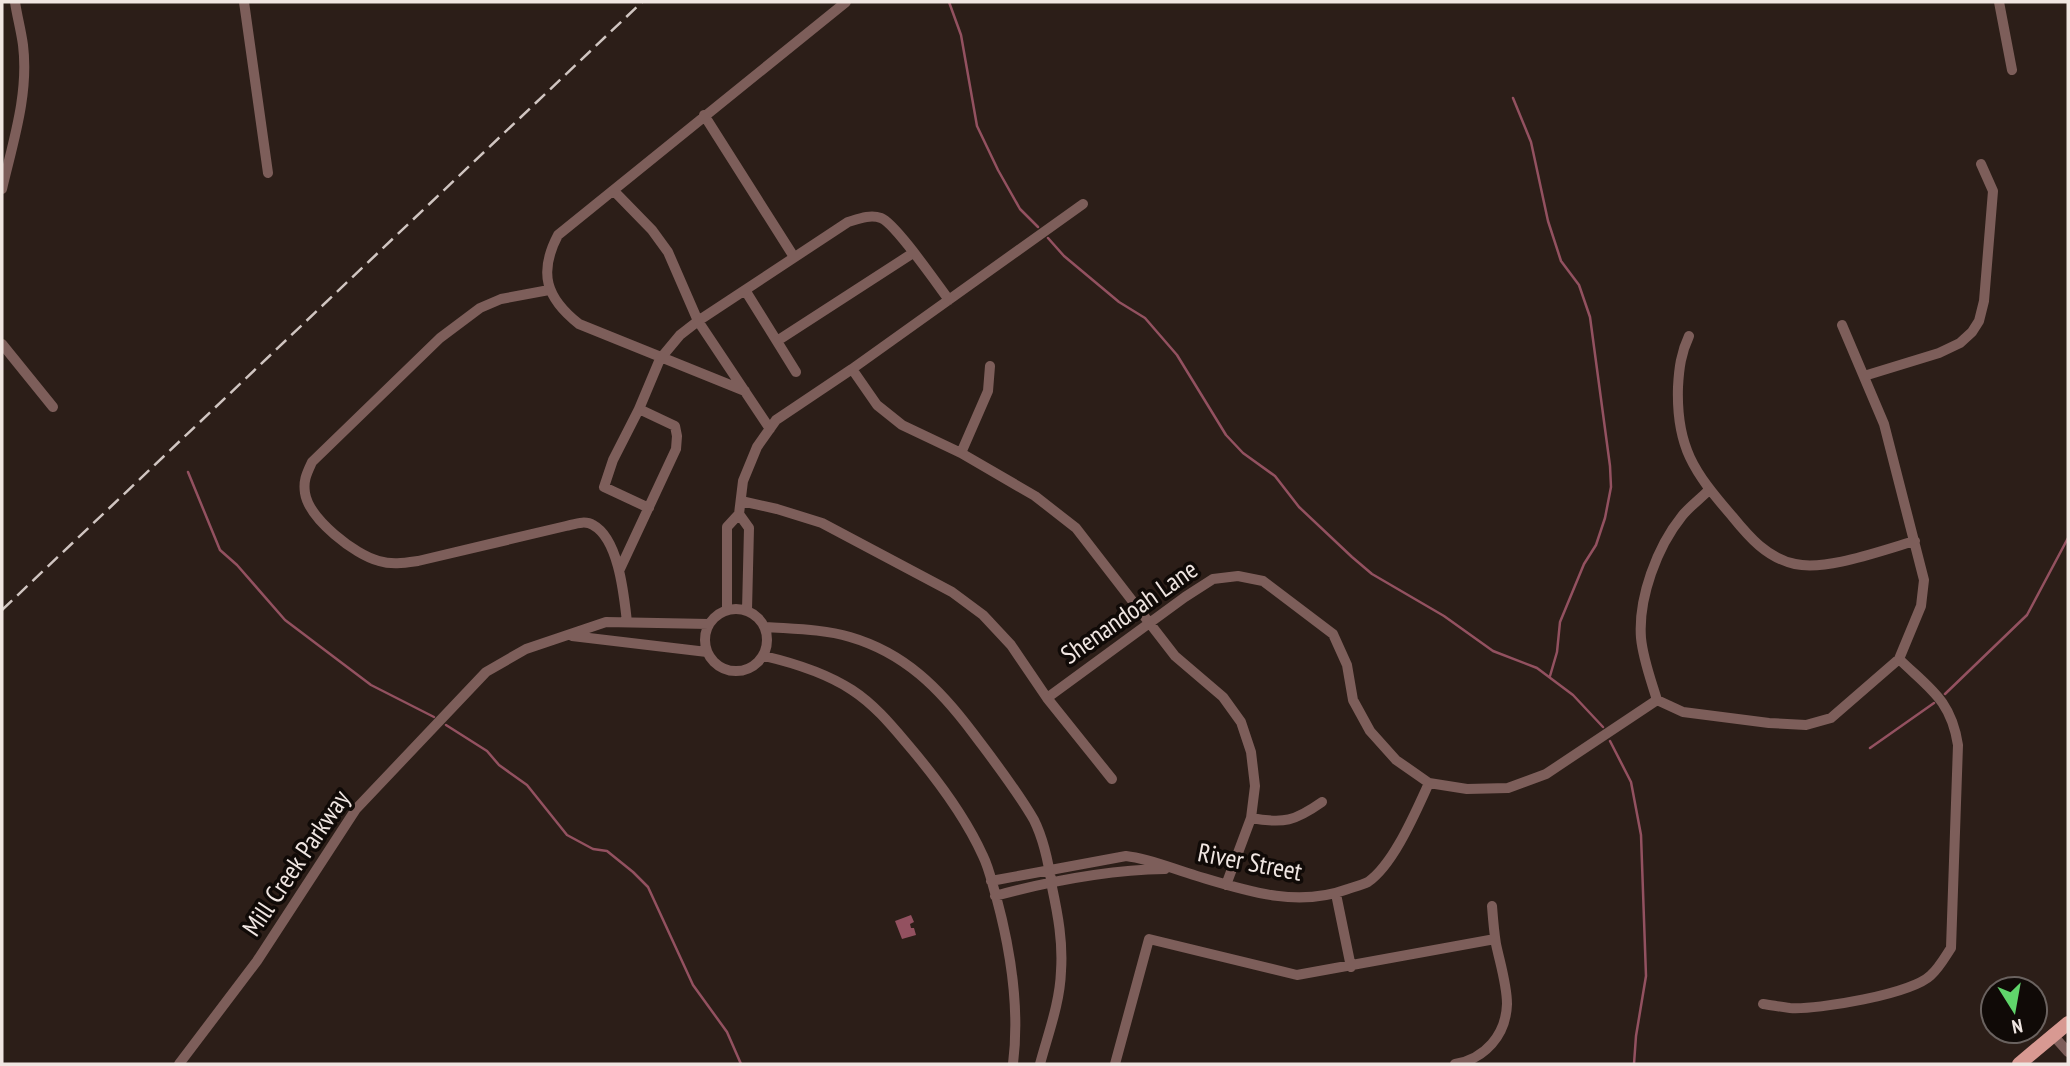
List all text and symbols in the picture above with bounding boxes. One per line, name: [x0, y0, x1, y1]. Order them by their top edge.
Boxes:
street label: Shenandoah Lane: [1054, 552, 1203, 671]
street label: Mill Creek Parkway: [235, 783, 357, 942]
street label: River Street: [1195, 835, 1305, 888]
north arrow: [1979, 975, 2049, 1045]
text: N: [2010, 1014, 2025, 1039]

